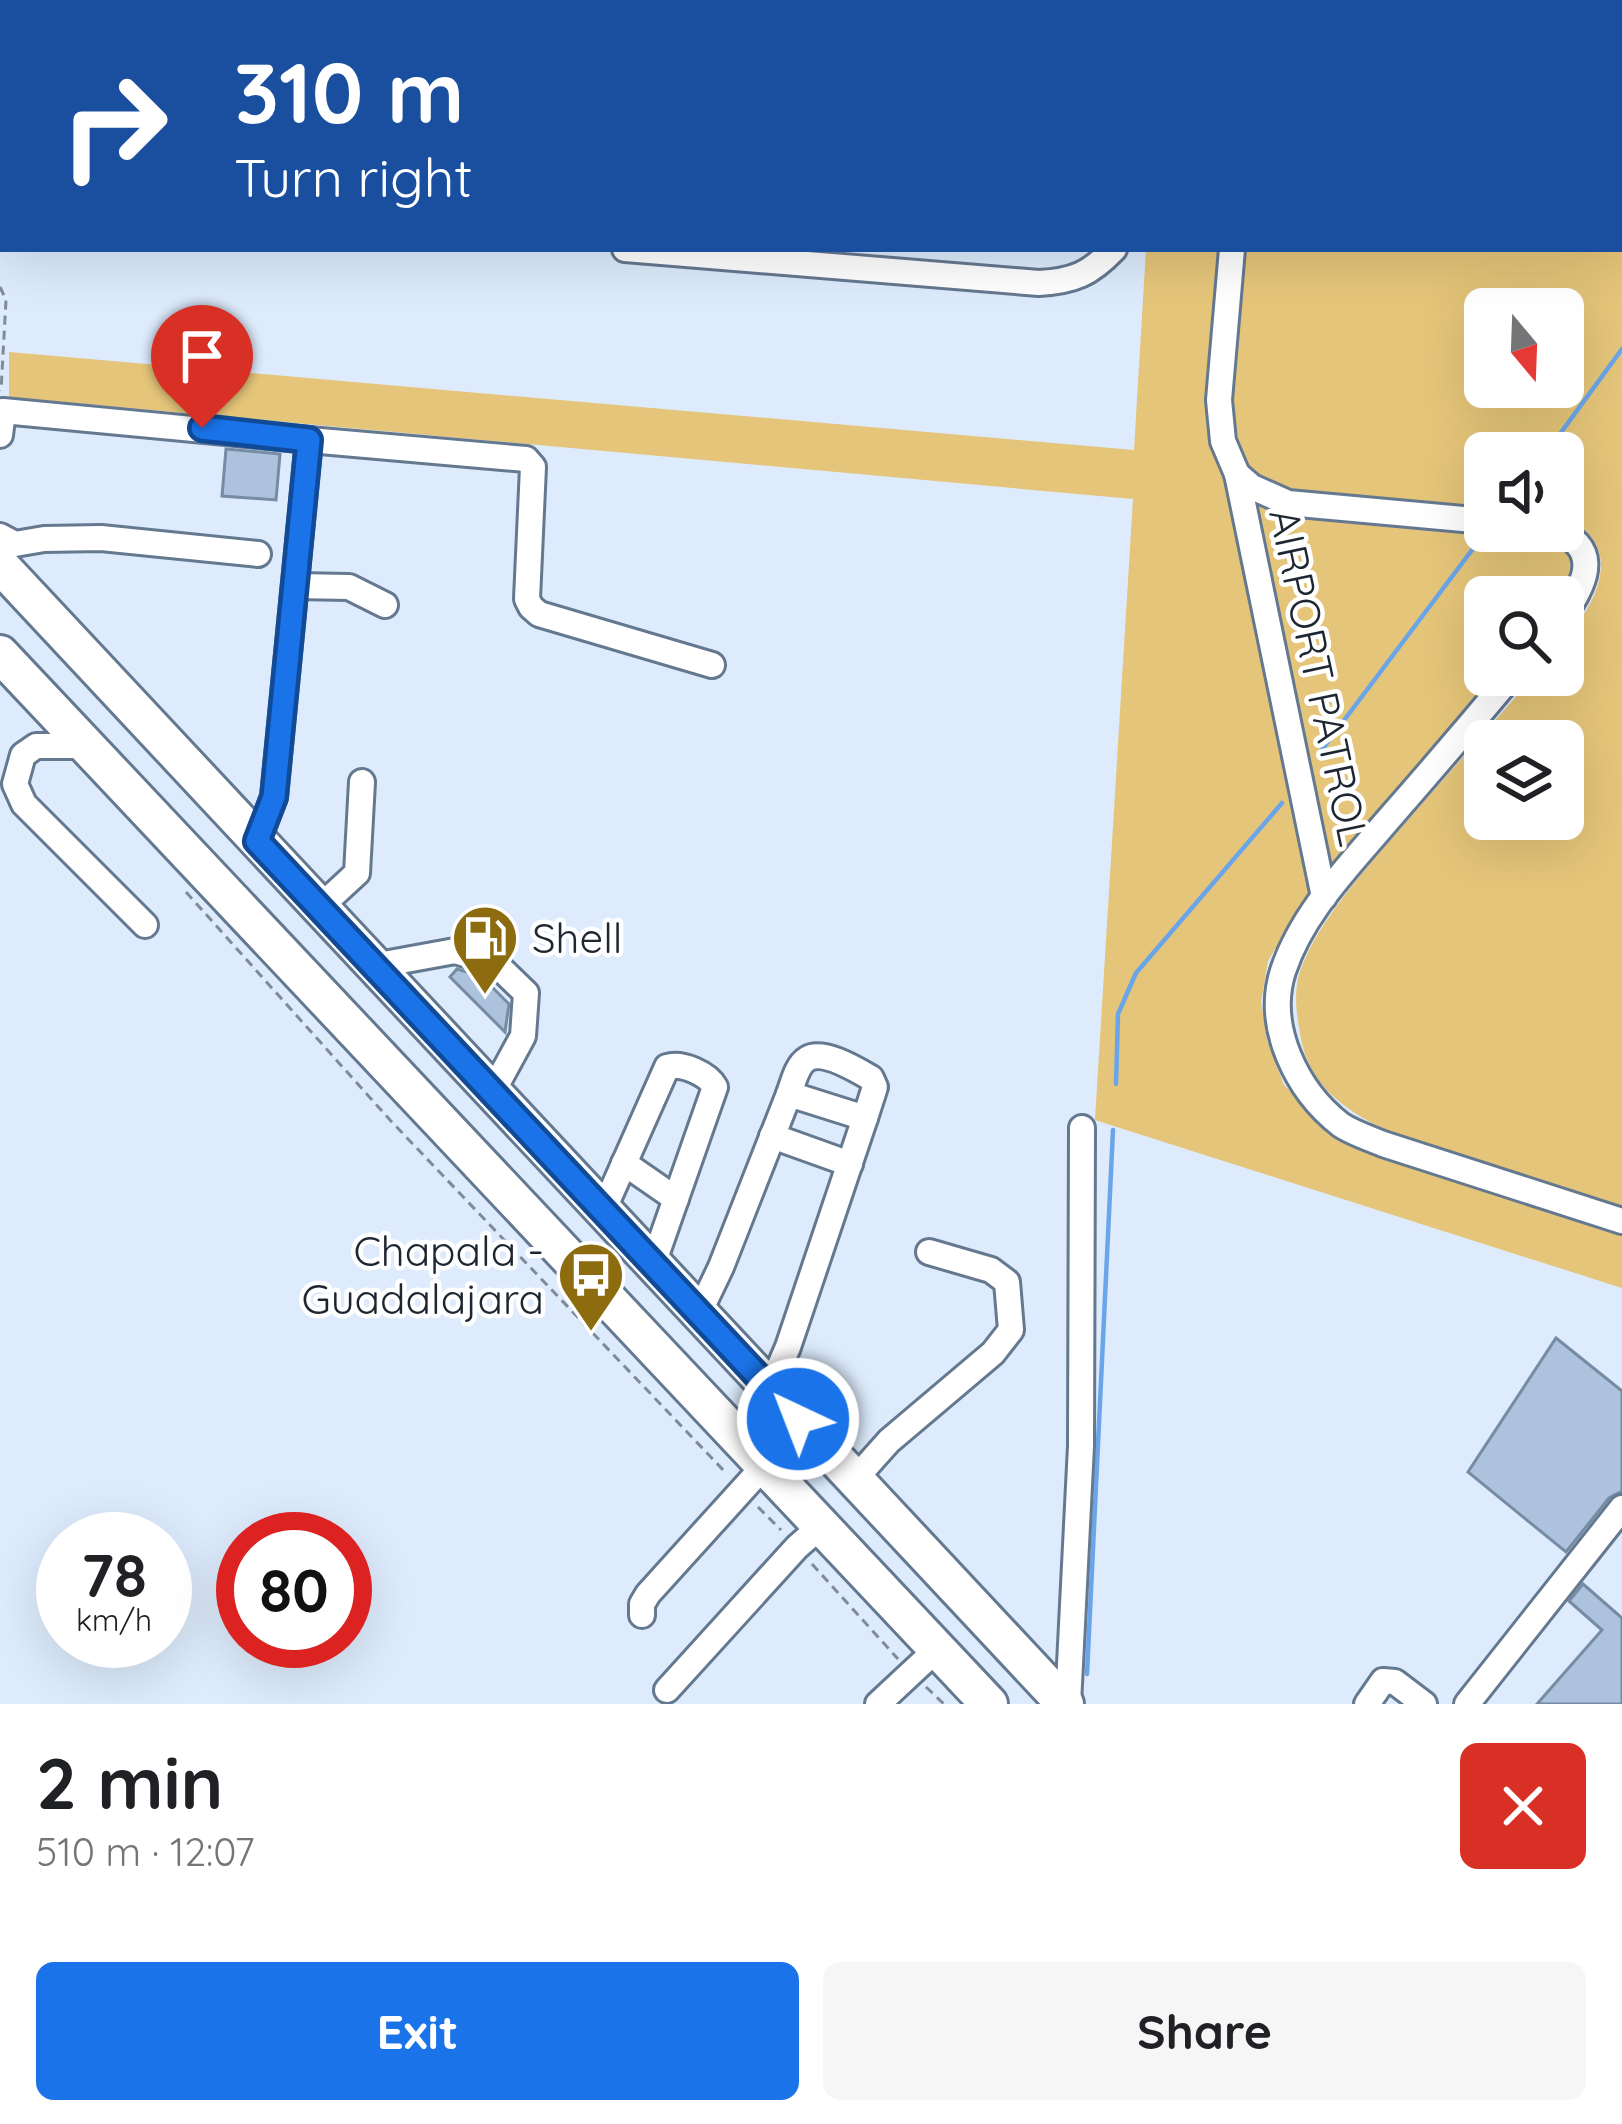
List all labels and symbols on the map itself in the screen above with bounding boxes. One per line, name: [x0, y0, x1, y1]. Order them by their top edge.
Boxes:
north arrow: [1464, 288, 1584, 408]
pin: [151, 305, 253, 428]
street label: AIRPORT PATROL: [1258, 503, 1381, 850]
fuel station icon: Shell: [450, 903, 520, 997]
place label: Shell: [532, 911, 623, 964]
place label: Chapala - Guadalajara: [302, 1224, 544, 1325]
bus stop icon: Chapala - Guadalajara: [556, 1240, 626, 1334]
position arrow: [735, 1356, 861, 1482]
speed limit sign: 80: [216, 1512, 372, 1668]

